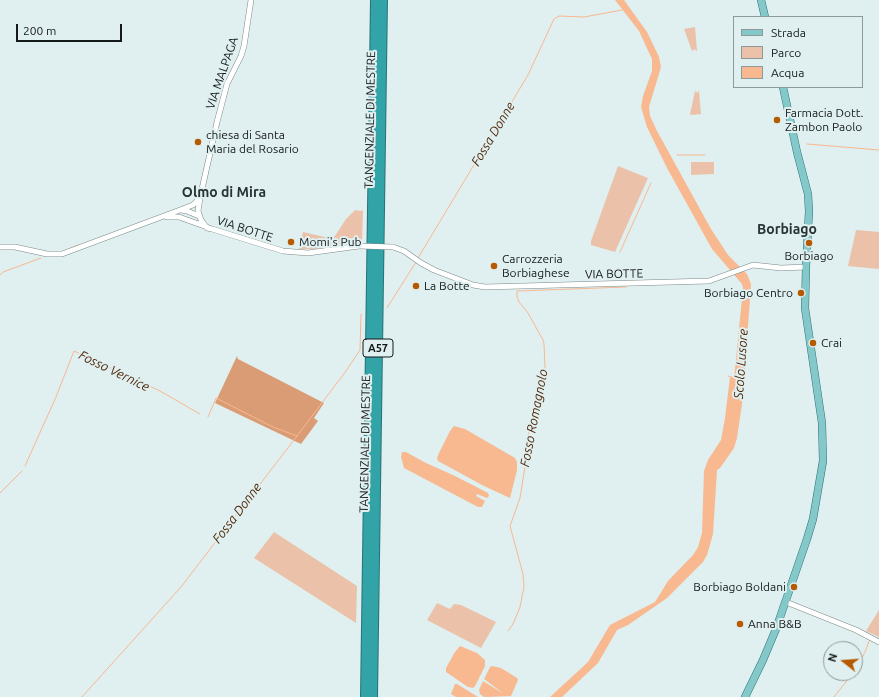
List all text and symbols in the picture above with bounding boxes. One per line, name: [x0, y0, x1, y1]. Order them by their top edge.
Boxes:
scale bar: [18, 16, 124, 42]
legend: [733, 16, 863, 88]
text: 200 m: [23, 24, 56, 37]
text: Strada: [771, 26, 806, 39]
street label: VIA MALPAGA: [203, 35, 241, 111]
text: Parco: [771, 46, 801, 59]
street label: TANGENZIALE DI MESTRE: [362, 51, 378, 189]
text: Acqua: [771, 66, 804, 79]
water label: Fossa Donne: [468, 99, 518, 169]
place label: Farmacia Dott. Zambon Paolo: [785, 106, 864, 134]
marker: Farmacia Dott. Zambon Paolo: [772, 115, 782, 125]
place label: chiesa di Santa Maria del Rosario: [206, 128, 299, 156]
marker: chiesa di Santa Maria del Rosario: [193, 137, 203, 147]
district label: Olmo di Mira: [182, 184, 266, 200]
street label: VIA BOTTE: [215, 213, 275, 245]
district label: Borbiago: [757, 221, 817, 237]
place label: Momi's Pub: [299, 235, 362, 249]
marker: Momi's Pub: [286, 237, 296, 247]
marker: Borbiago: [804, 238, 814, 248]
place label: Borbiago: [784, 249, 834, 263]
place label: Carrozzeria Borbiaghese: [502, 252, 569, 280]
marker: Carrozzeria Borbiaghese: [489, 261, 499, 271]
street label: VIA BOTTE: [585, 266, 643, 282]
place label: La Botte: [424, 279, 470, 293]
marker: La Botte: [411, 281, 421, 291]
place label: Borbiago Centro: [704, 286, 793, 300]
marker: Borbiago Centro: [796, 288, 806, 298]
water label: Scolo Lusore: [731, 328, 751, 400]
place label: Crai: [821, 336, 842, 350]
marker: Crai: [808, 338, 818, 348]
road number: A57: [363, 339, 393, 357]
water label: Fosso Vernice: [76, 347, 152, 395]
water label: Fosso Romagnolo: [517, 368, 551, 468]
street label: TANGENZIALE DI MESTRE: [357, 375, 373, 513]
water label: Fossa Donne: [209, 480, 265, 546]
place label: Borbiago Boldani: [693, 580, 786, 594]
marker: Borbiago Boldani: [789, 582, 799, 592]
place label: Anna B&B: [748, 617, 802, 631]
marker: Anna B&B: [735, 619, 745, 629]
north arrow: [823, 641, 863, 681]
text: N: [826, 652, 839, 663]

